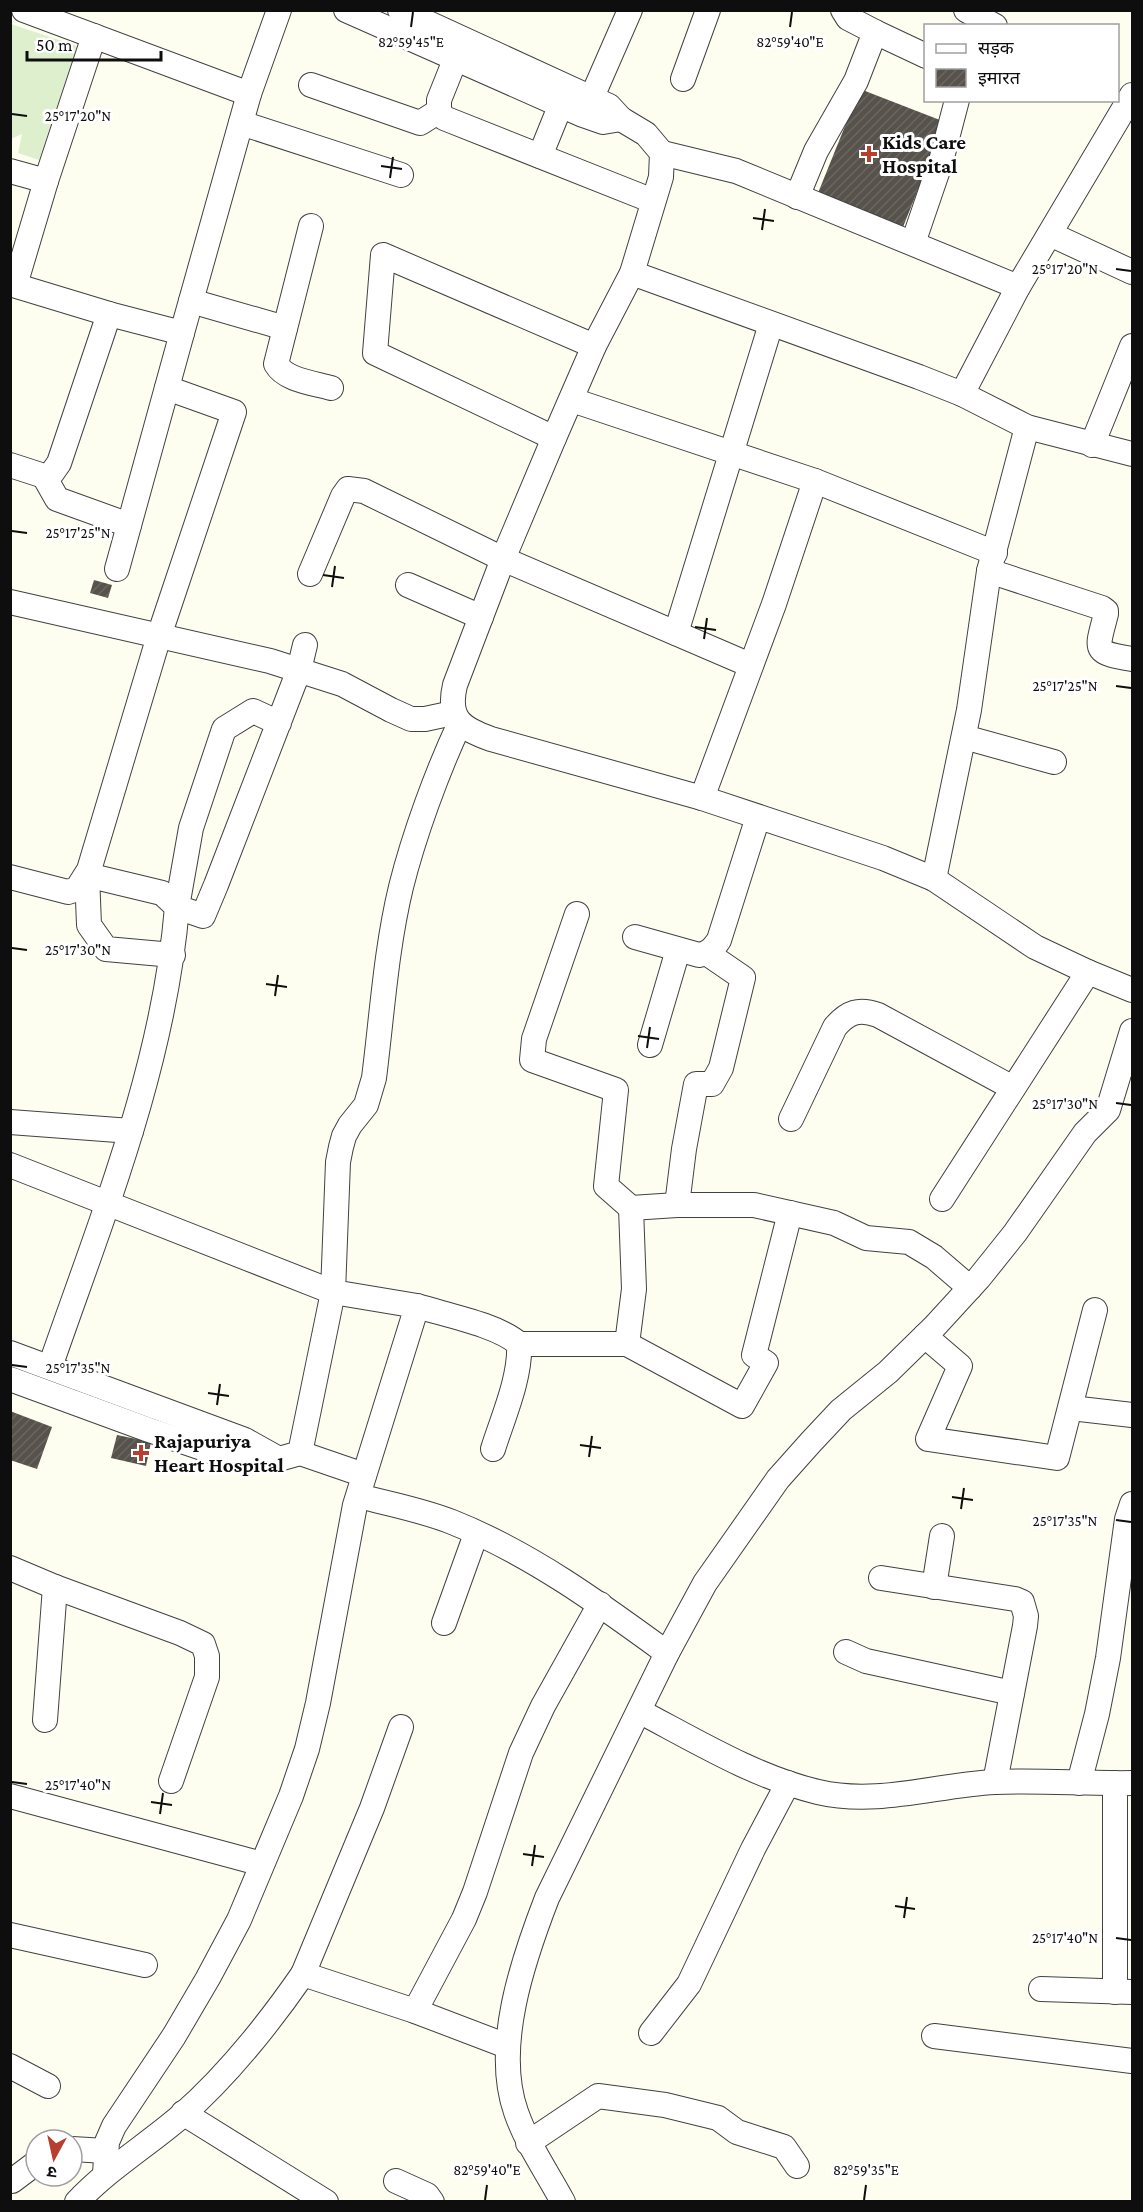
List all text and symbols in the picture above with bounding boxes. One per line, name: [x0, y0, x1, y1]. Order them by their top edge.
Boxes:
scale bar: [27, 24, 160, 62]
legend: [924, 24, 1119, 102]
text: 82°59'45"E: [378, 34, 444, 50]
text: 82°59'40"E: [756, 34, 824, 50]
text: 50 m: [36, 35, 73, 55]
text: सड़क: [978, 38, 1015, 58]
text: इमारत: [978, 68, 1021, 88]
text: 25°17'20"N: [45, 108, 111, 124]
place label: Kids Care Hospital: [882, 130, 966, 178]
marker: Kids Care Hospital: [860, 145, 878, 163]
text: 25°17'20"N: [1032, 261, 1098, 277]
text: 25°17'25"N: [45, 525, 111, 541]
text: 25°17'25"N: [1032, 678, 1098, 694]
text: 25°17'30"N: [45, 942, 111, 958]
text: 25°17'30"N: [1032, 1096, 1098, 1112]
text: 25°17'35"N: [46, 1360, 111, 1376]
place label: Rajapuriya Heart Hospital: [154, 1429, 284, 1477]
marker: Rajapuriya Heart Hospital: [132, 1444, 150, 1462]
text: 25°17'35"N: [1033, 1513, 1098, 1529]
text: 25°17'40"N: [45, 1777, 111, 1793]
text: 25°17'40"N: [1032, 1930, 1098, 1946]
north arrow: [24, 2128, 84, 2188]
text: 82°59'40"E: [453, 2162, 521, 2178]
text: 82°59'35"E: [833, 2162, 899, 2178]
text: उ: [46, 2163, 58, 2181]

